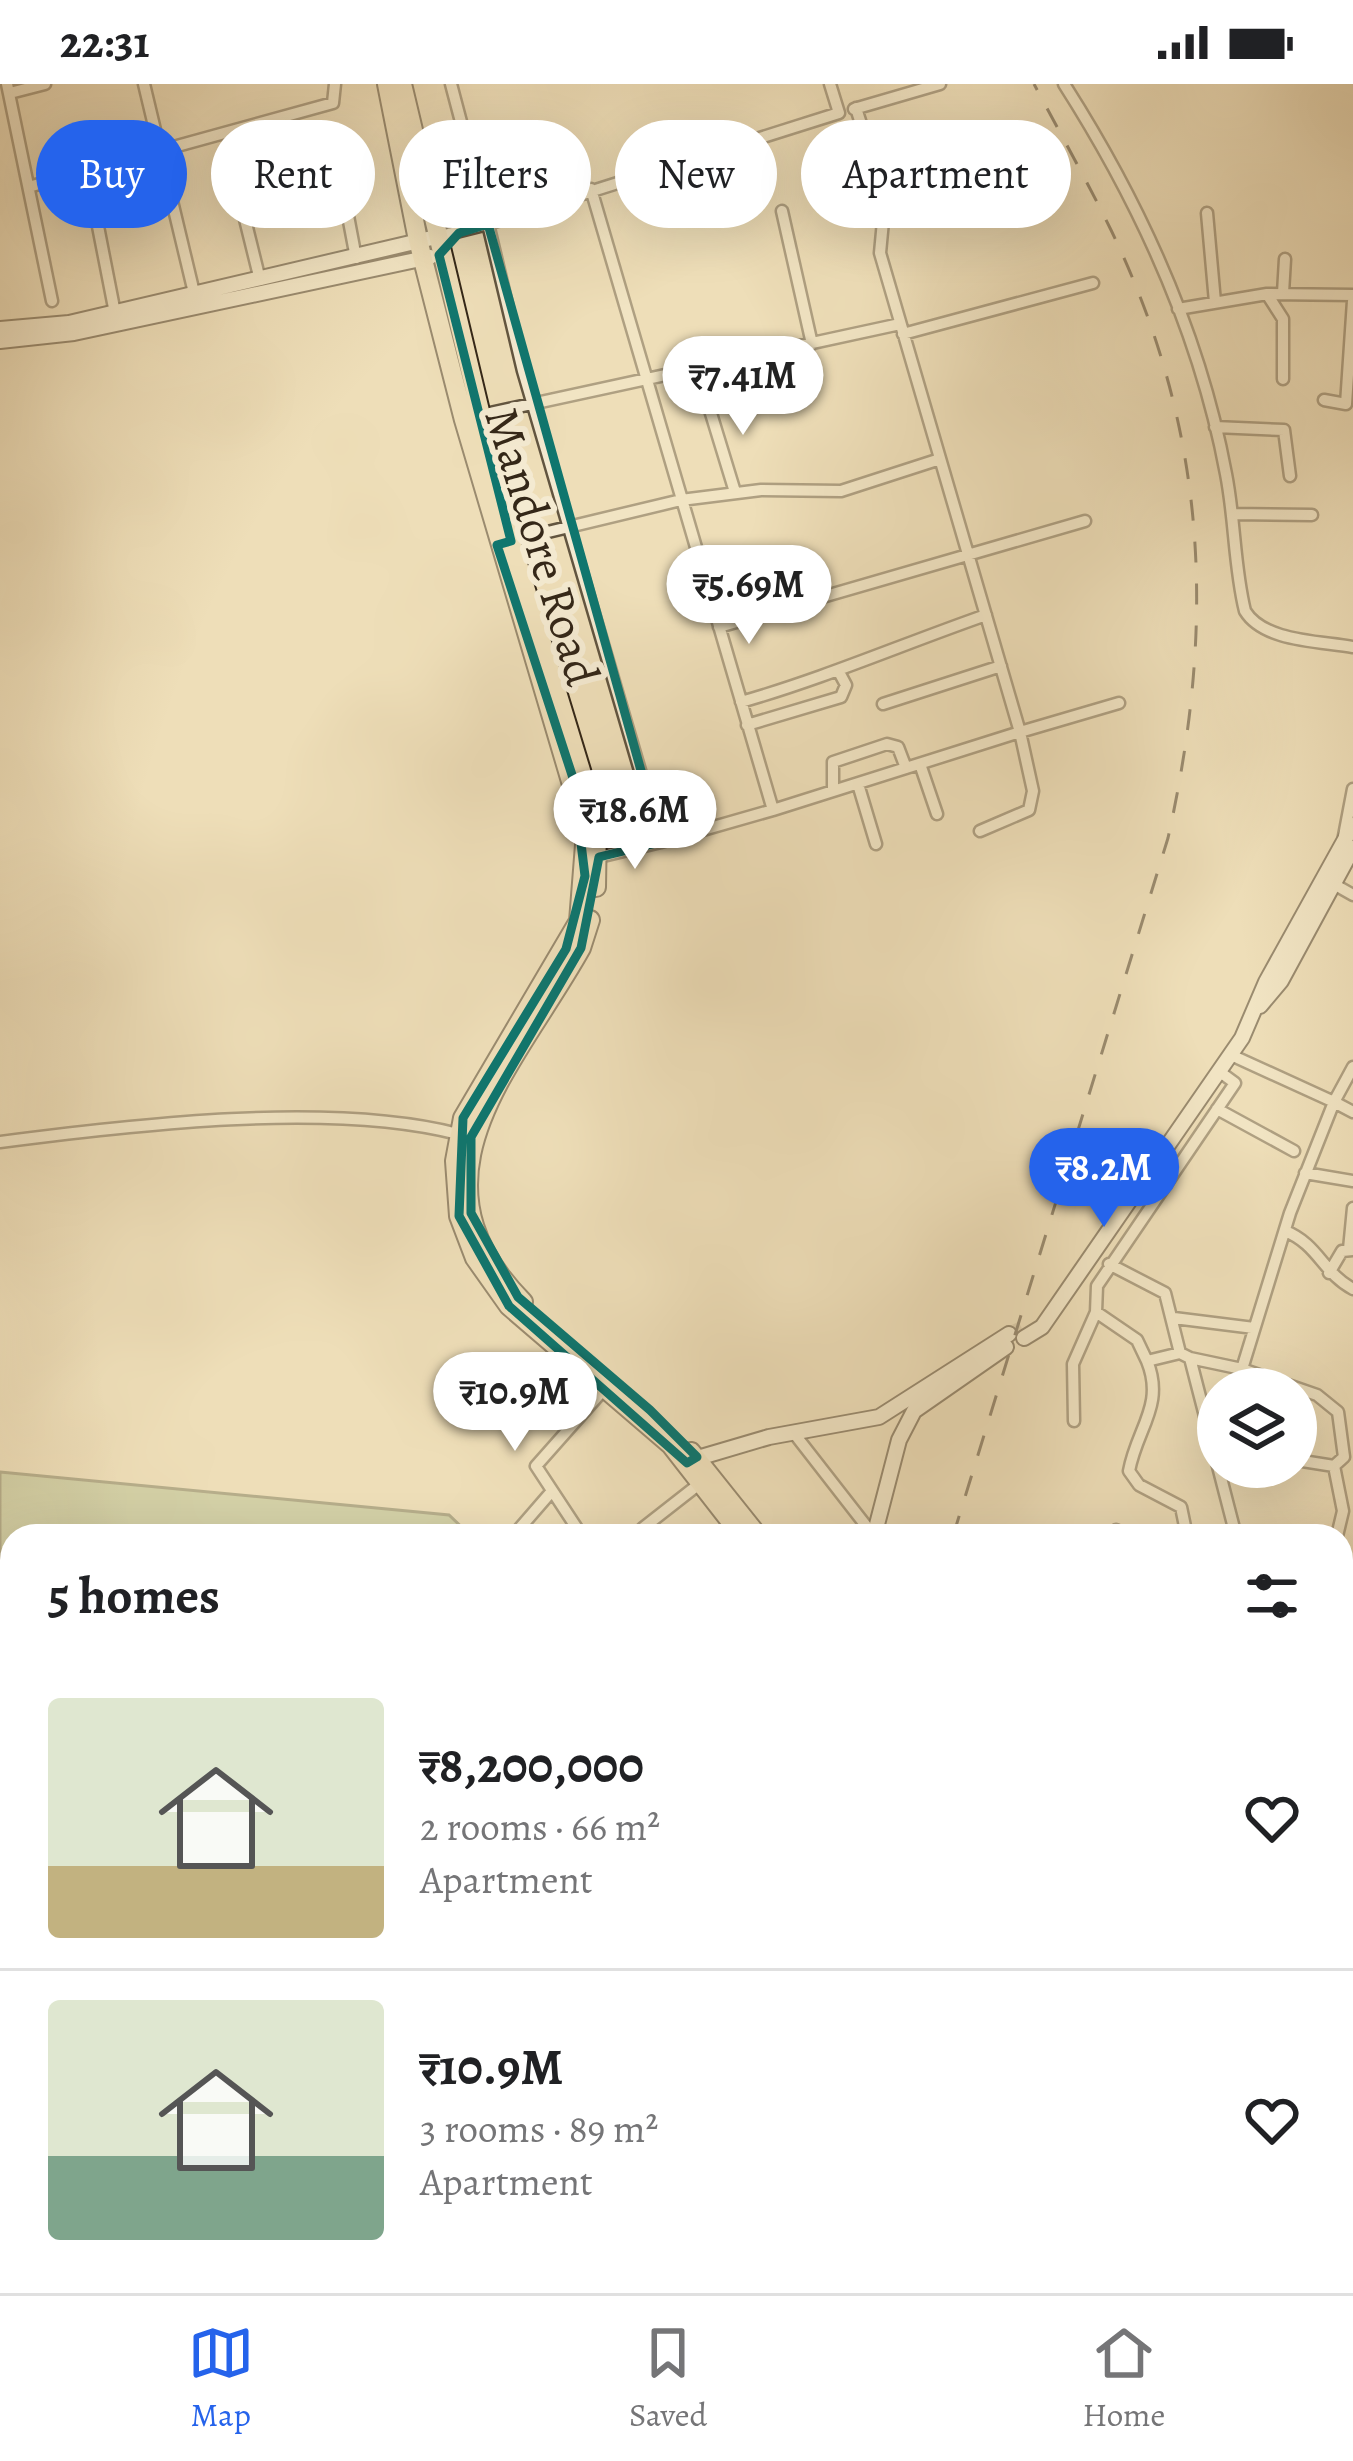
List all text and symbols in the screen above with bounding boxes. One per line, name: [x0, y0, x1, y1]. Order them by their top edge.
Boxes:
text: 22:31: [60, 11, 150, 73]
chip: Buy: [36, 120, 187, 228]
chip: Rent: [211, 120, 375, 228]
chip: Filters: [399, 120, 591, 228]
chip: New: [615, 120, 777, 228]
chip: Apartment: [801, 120, 1071, 228]
pin: ₹7.41M: [645, 336, 841, 438]
text: ₹7.41M: [689, 348, 797, 401]
street label: Mandore Road: [468, 399, 616, 694]
pin: ₹5.69M: [651, 545, 847, 647]
text: ₹5.69M: [693, 557, 805, 610]
pin: ₹18.6M: [537, 770, 733, 872]
text: ₹18.6M: [580, 782, 690, 835]
pin: ₹8.2M: [1020, 1128, 1188, 1230]
text: ₹8.2M: [1056, 1140, 1152, 1193]
pin: ₹10.9M: [417, 1352, 613, 1454]
text: ₹10.9M: [460, 1364, 570, 1417]
map controls: [1197, 1368, 1317, 1488]
button: layers: [1197, 1368, 1317, 1488]
text: 5 homes: [48, 1561, 220, 1631]
icon: filters: [1239, 1563, 1305, 1629]
text: ₹8,200,000: [420, 1730, 644, 1800]
icon: home: [144, 1746, 288, 1890]
icon: heart: [1239, 1785, 1305, 1851]
text: 2 rooms · 66 m²: [420, 1800, 660, 1853]
text: Apartment: [420, 1853, 593, 1906]
text: ₹10.9M: [420, 2032, 564, 2102]
icon: home: [144, 2048, 288, 2192]
icon: heart: [1239, 2087, 1305, 2153]
text: 3 rooms · 89 m²: [420, 2102, 658, 2155]
text: Apartment: [420, 2155, 593, 2208]
tab: Map: [188, 2320, 254, 2437]
tab: Saved: [629, 2320, 707, 2437]
tab: Home: [1082, 2320, 1165, 2437]

